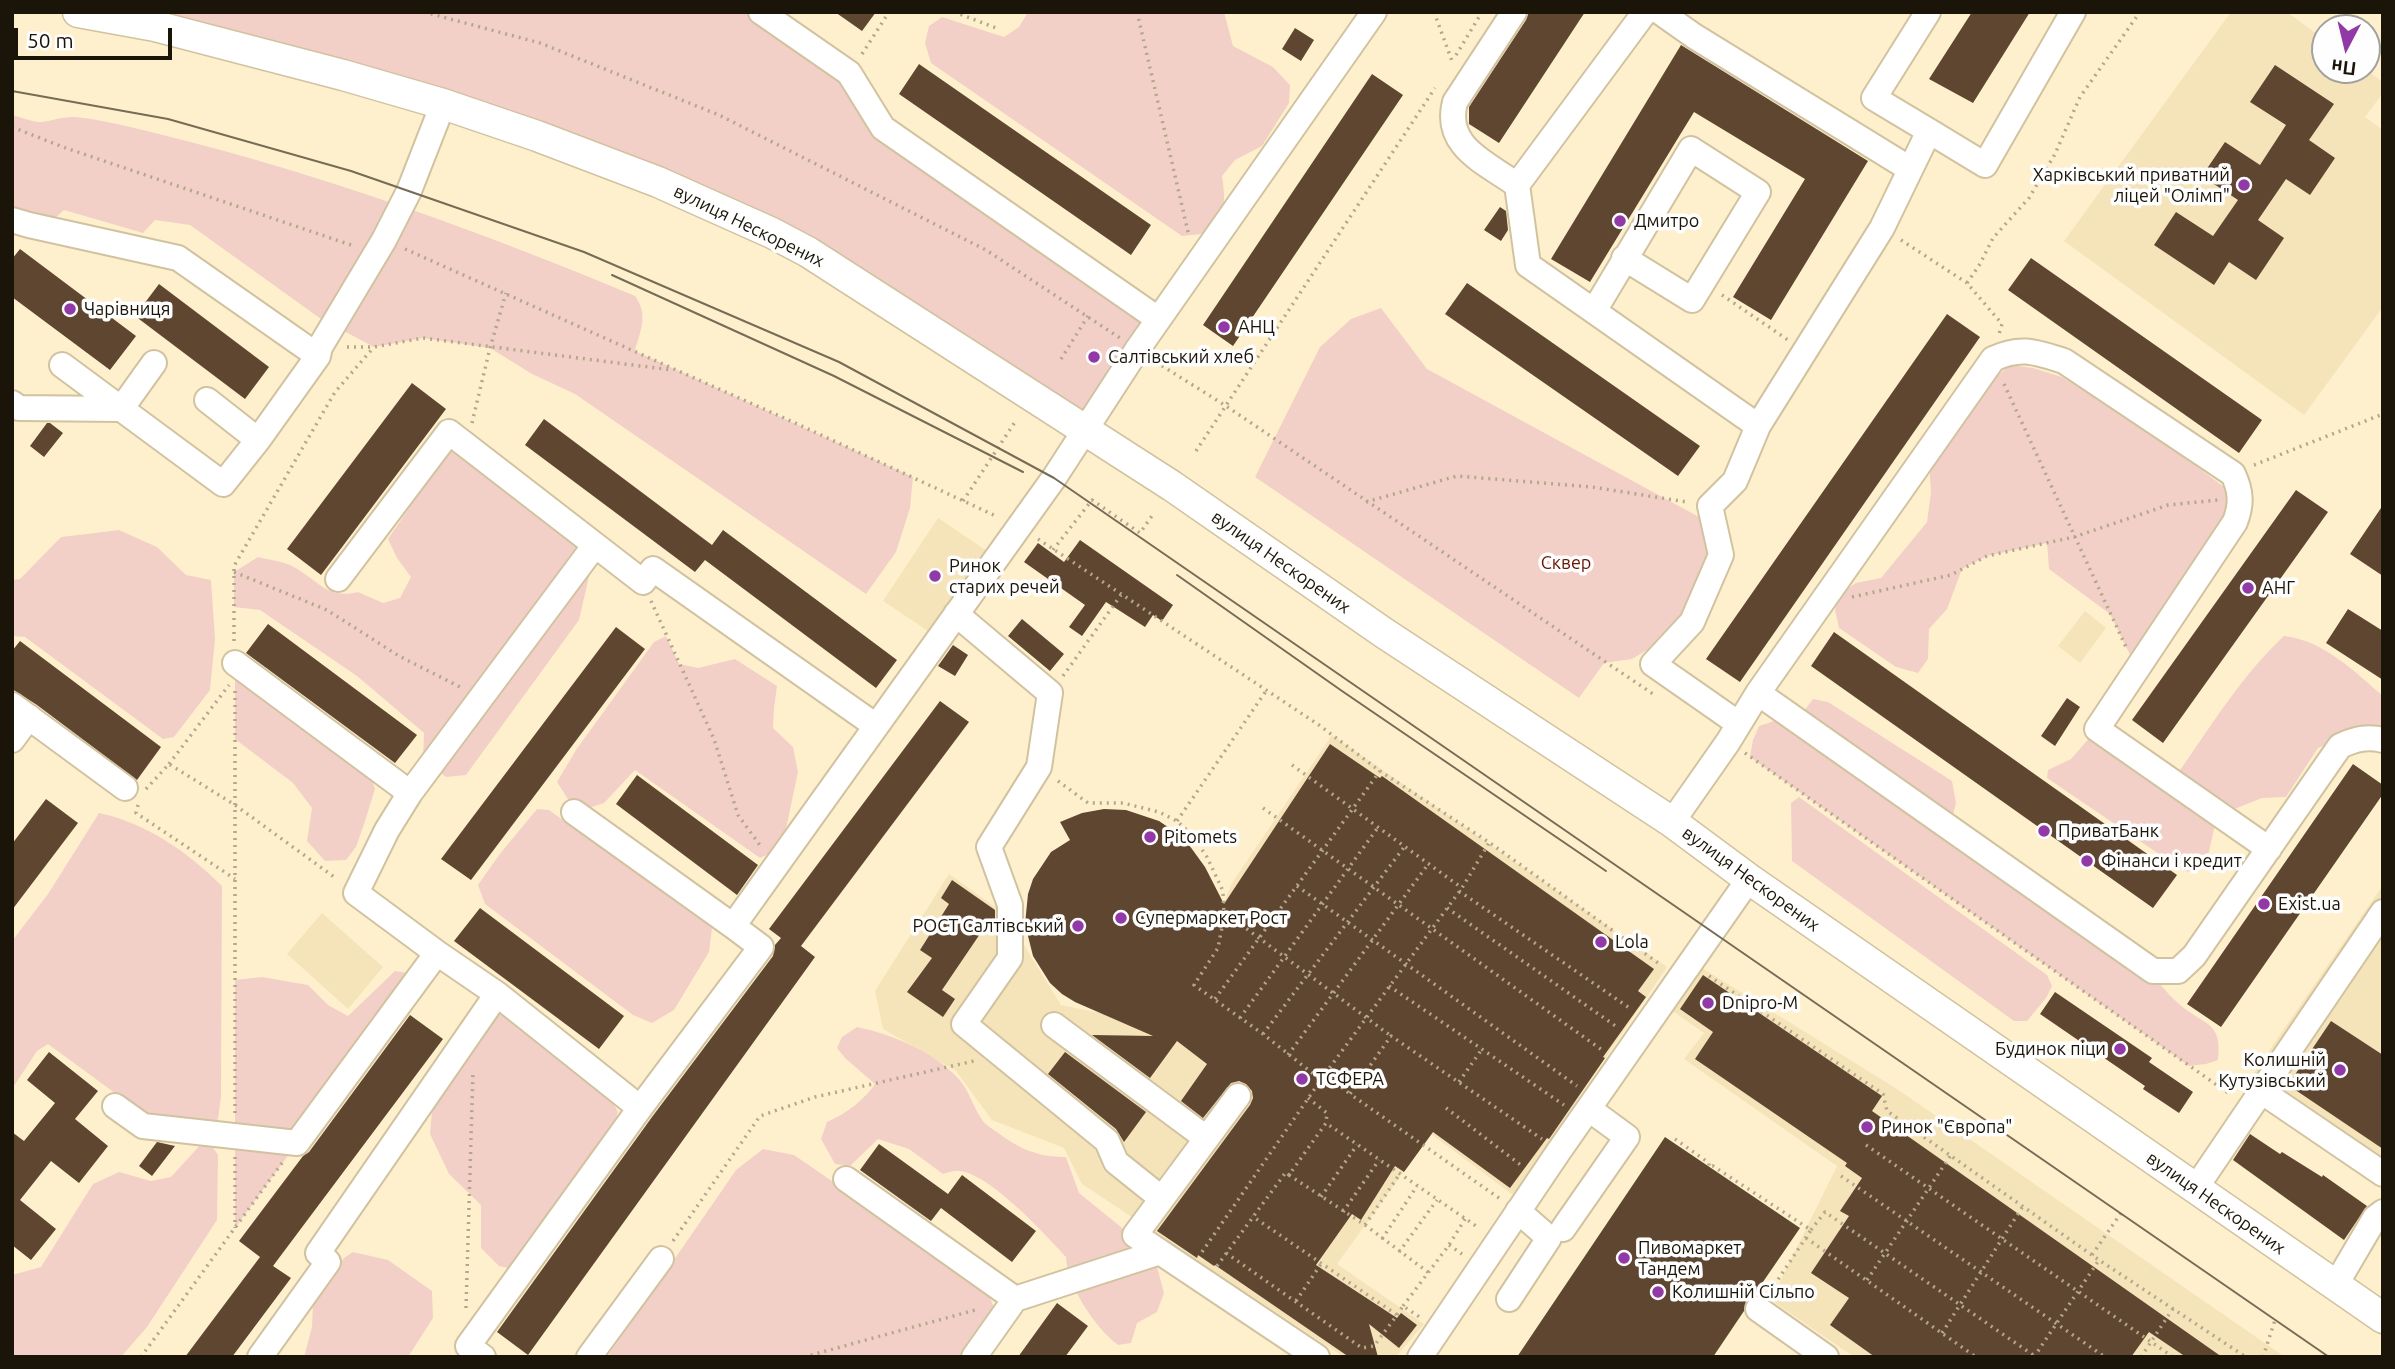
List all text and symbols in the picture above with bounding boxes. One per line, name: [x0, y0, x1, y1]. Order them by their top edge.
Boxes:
scale bar: [18, 14, 175, 58]
north arrow: [2311, 14, 2381, 84]
text: 50 m: [27, 28, 74, 52]
text: Пн: [2330, 55, 2357, 80]
place label: Харківський приватний ліцей "Олімп": [2033, 164, 2230, 206]
marker: Харківський приватний ліцей "Олімп": [2236, 177, 2252, 193]
street label: вулиця Нескорених: [670, 180, 828, 272]
place label: Дмитро: [1634, 210, 1699, 232]
marker: Дмитро: [1612, 213, 1628, 229]
place label: Чарівниця: [84, 298, 171, 320]
marker: Чарівниця: [62, 301, 78, 317]
place label: АНЦ: [1238, 316, 1275, 338]
marker: АНЦ: [1216, 319, 1232, 335]
place label: Салтівський хлеб: [1108, 346, 1254, 368]
marker: Салтівський хлеб: [1086, 349, 1102, 365]
street label: вулиця Нескорених: [1207, 506, 1355, 618]
park label: Сквер: [1541, 552, 1591, 574]
place label: Ринок старих речей: [949, 555, 1060, 598]
marker: Ринок старих речей: [927, 568, 943, 584]
place label: АНГ: [2262, 577, 2295, 599]
marker: АНГ: [2240, 580, 2256, 596]
place label: ПриватБанк: [2058, 820, 2159, 842]
street label: вулиця Нескорених: [1678, 822, 1824, 936]
marker: ПриватБанк: [2036, 823, 2052, 839]
place label: Pitomets: [1164, 826, 1237, 848]
marker: Pitomets: [1142, 829, 1158, 845]
place label: Фінанси і кредит: [2101, 850, 2242, 872]
marker: Фінанси і кредит: [2079, 853, 2095, 869]
place label: Exist.ua: [2278, 893, 2341, 915]
marker: Exist.ua: [2256, 896, 2272, 912]
place label: Супермаркет Рост: [1135, 907, 1287, 929]
marker: Супермаркет Рост: [1113, 910, 1129, 926]
place label: РОСТ Салтівський: [912, 915, 1064, 937]
marker: РОСТ Салтівський: [1070, 918, 1086, 934]
place label: Lola: [1615, 931, 1649, 953]
marker: Lola: [1593, 934, 1609, 950]
place label: Dnipro-M: [1722, 992, 1798, 1014]
marker: Dnipro-M: [1700, 995, 1716, 1011]
place label: Будинок піци: [1995, 1038, 2106, 1060]
marker: Будинок піци: [2112, 1041, 2128, 1057]
place label: Колишній Кутузівський: [2218, 1049, 2326, 1092]
marker: Колишній Кутузівський: [2332, 1062, 2348, 1078]
place label: ТСФЕРА: [1316, 1068, 1384, 1090]
marker: ТСФЕРА: [1294, 1071, 1310, 1087]
place label: Ринок "Європа": [1881, 1116, 2012, 1138]
marker: Ринок "Європа": [1859, 1119, 1875, 1135]
street label: вулиця Нескорених: [2142, 1147, 2290, 1259]
place label: Пивомаркет Тандем: [1638, 1237, 1741, 1280]
marker: Пивомаркет Тандем: [1616, 1250, 1632, 1266]
place label: Колишній Сільпо: [1672, 1281, 1815, 1303]
marker: Колишній Сільпо: [1650, 1284, 1666, 1300]

